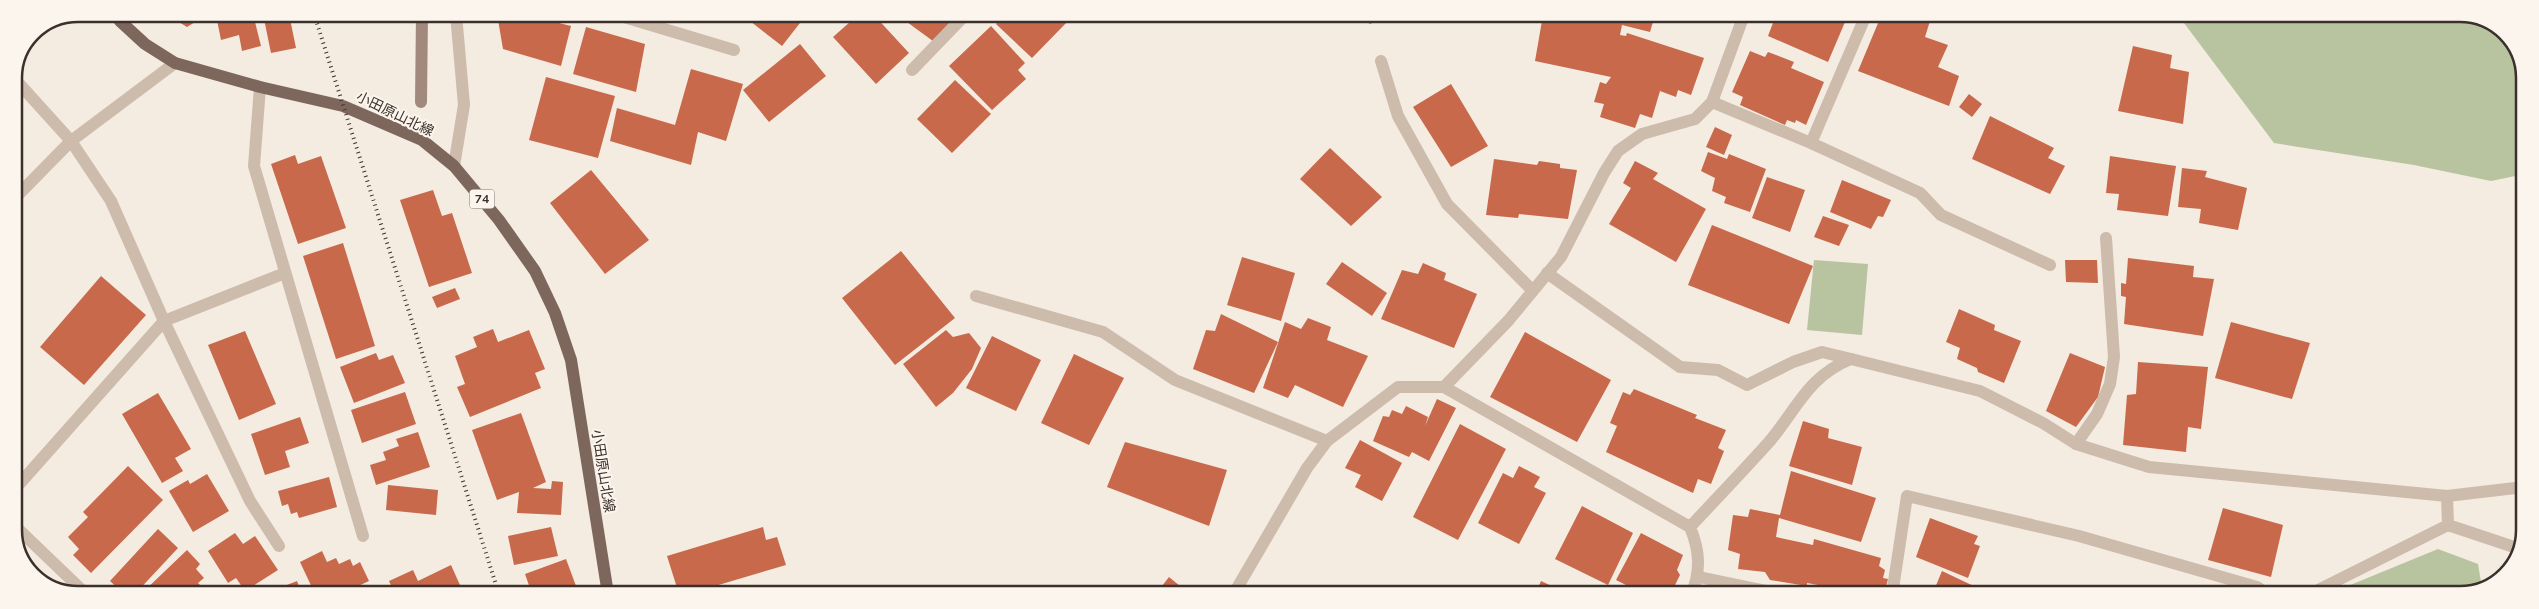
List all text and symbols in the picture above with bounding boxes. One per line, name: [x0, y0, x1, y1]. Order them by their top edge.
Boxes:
street label: 小田原山北線: [353, 87, 437, 141]
road number: 74: [470, 190, 494, 208]
street label: 小田原山北線: [587, 428, 619, 514]

